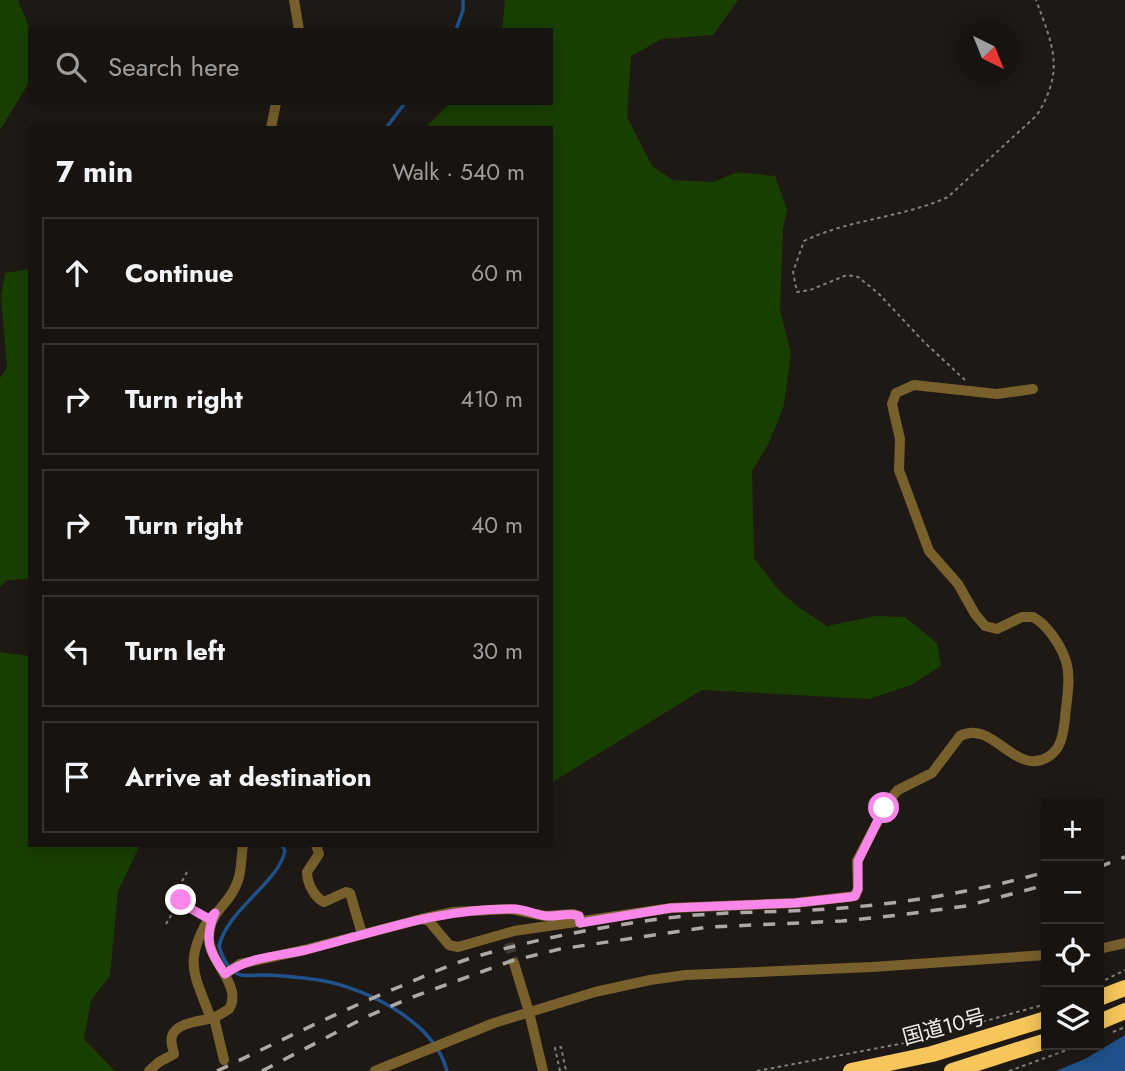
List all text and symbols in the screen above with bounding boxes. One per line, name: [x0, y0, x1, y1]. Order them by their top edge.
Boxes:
north arrow: [957, 21, 1020, 84]
search box: [28, 28, 553, 105]
icon: search: [52, 48, 90, 86]
text: Search here: [108, 48, 240, 86]
text: 7 min: [56, 150, 133, 193]
text: Walk · 540 m: [392, 155, 525, 189]
icon: ahead: [58, 254, 96, 292]
text: Continue: [125, 254, 234, 292]
text: 60 m: [471, 256, 523, 290]
icon: right: [58, 380, 96, 418]
text: Turn right: [125, 380, 243, 418]
text: 410 m: [461, 382, 523, 416]
icon: right: [58, 506, 96, 544]
text: Turn right: [125, 506, 243, 544]
text: 40 m: [471, 508, 523, 542]
icon: left: [58, 632, 96, 670]
text: Turn left: [125, 632, 225, 670]
text: 30 m: [472, 634, 523, 668]
icon: arrive: [58, 758, 96, 796]
text: Arrive at destination: [125, 758, 372, 796]
route start: [868, 792, 899, 823]
map controls: [1041, 798, 1104, 1050]
button: +: [1041, 798, 1104, 861]
button: −: [1041, 861, 1104, 924]
route end: [165, 884, 196, 915]
button: locate: [1041, 924, 1104, 987]
button: layers: [1041, 987, 1104, 1050]
street label: 国道10号: [899, 1002, 989, 1052]

